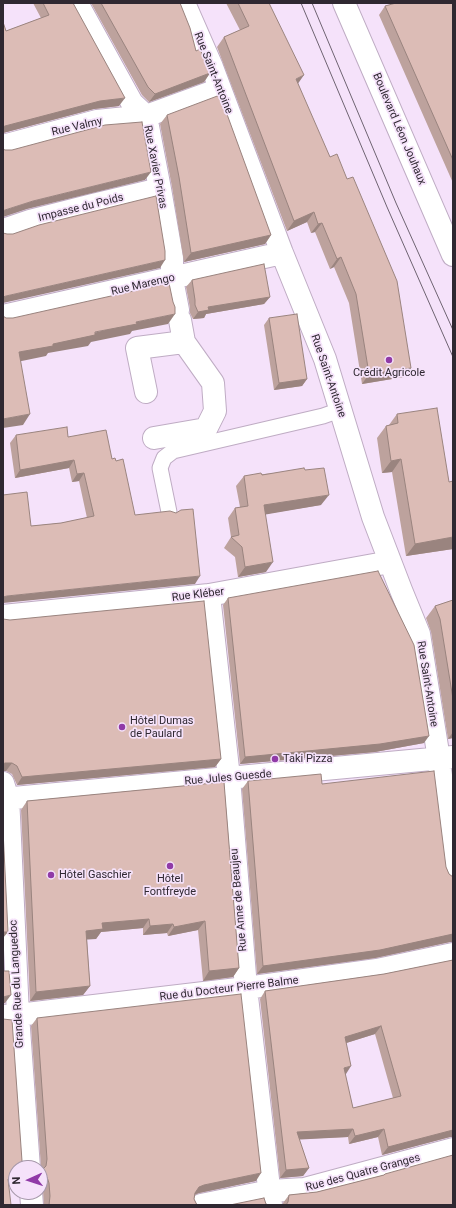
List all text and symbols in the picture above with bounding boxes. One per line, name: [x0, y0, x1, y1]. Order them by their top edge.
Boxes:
street label: Rue Saint-Antoine: [191, 30, 235, 116]
street label: Boulevard Léon Jouhaux: [369, 71, 429, 187]
street label: Rue Valmy: [50, 115, 104, 139]
street label: Rue Xavier Privas: [140, 124, 170, 210]
street label: Impasse du Poids: [37, 191, 125, 225]
street label: Rue Marengo: [110, 271, 176, 299]
street label: Rue Saint-Antoine: [308, 333, 348, 419]
marker: Crédit Agricole: [384, 355, 394, 365]
place label: Crédit Agricole: [353, 366, 425, 380]
street label: Rue Kléber: [171, 585, 225, 605]
street label: Rue Saint-Antoine: [414, 640, 440, 728]
place label: Hôtel Dumas de Paulard: [130, 714, 194, 740]
marker: Hôtel Dumas de Paulard: [117, 722, 127, 732]
place label: Taki Pizza: [283, 752, 332, 766]
marker: Taki Pizza: [270, 754, 280, 764]
street label: Rue Jules Guesde: [184, 768, 272, 788]
street label: Rue Anne de Beaujeu: [228, 848, 250, 952]
marker: Hôtel Fontfreyde: [165, 861, 175, 871]
place label: Hôtel Gaschier: [59, 868, 131, 882]
marker: Hôtel Gaschier: [46, 870, 56, 880]
place label: Hôtel Fontfreyde: [144, 872, 196, 898]
street label: Grande Rue du Languedoc: [7, 919, 27, 1049]
street label: Rue du Docteur Pierre Balme: [159, 974, 299, 1004]
street label: Rue des Quatre Granges: [304, 1151, 422, 1195]
north arrow: [8, 1160, 48, 1200]
text: N: [10, 1176, 23, 1185]

